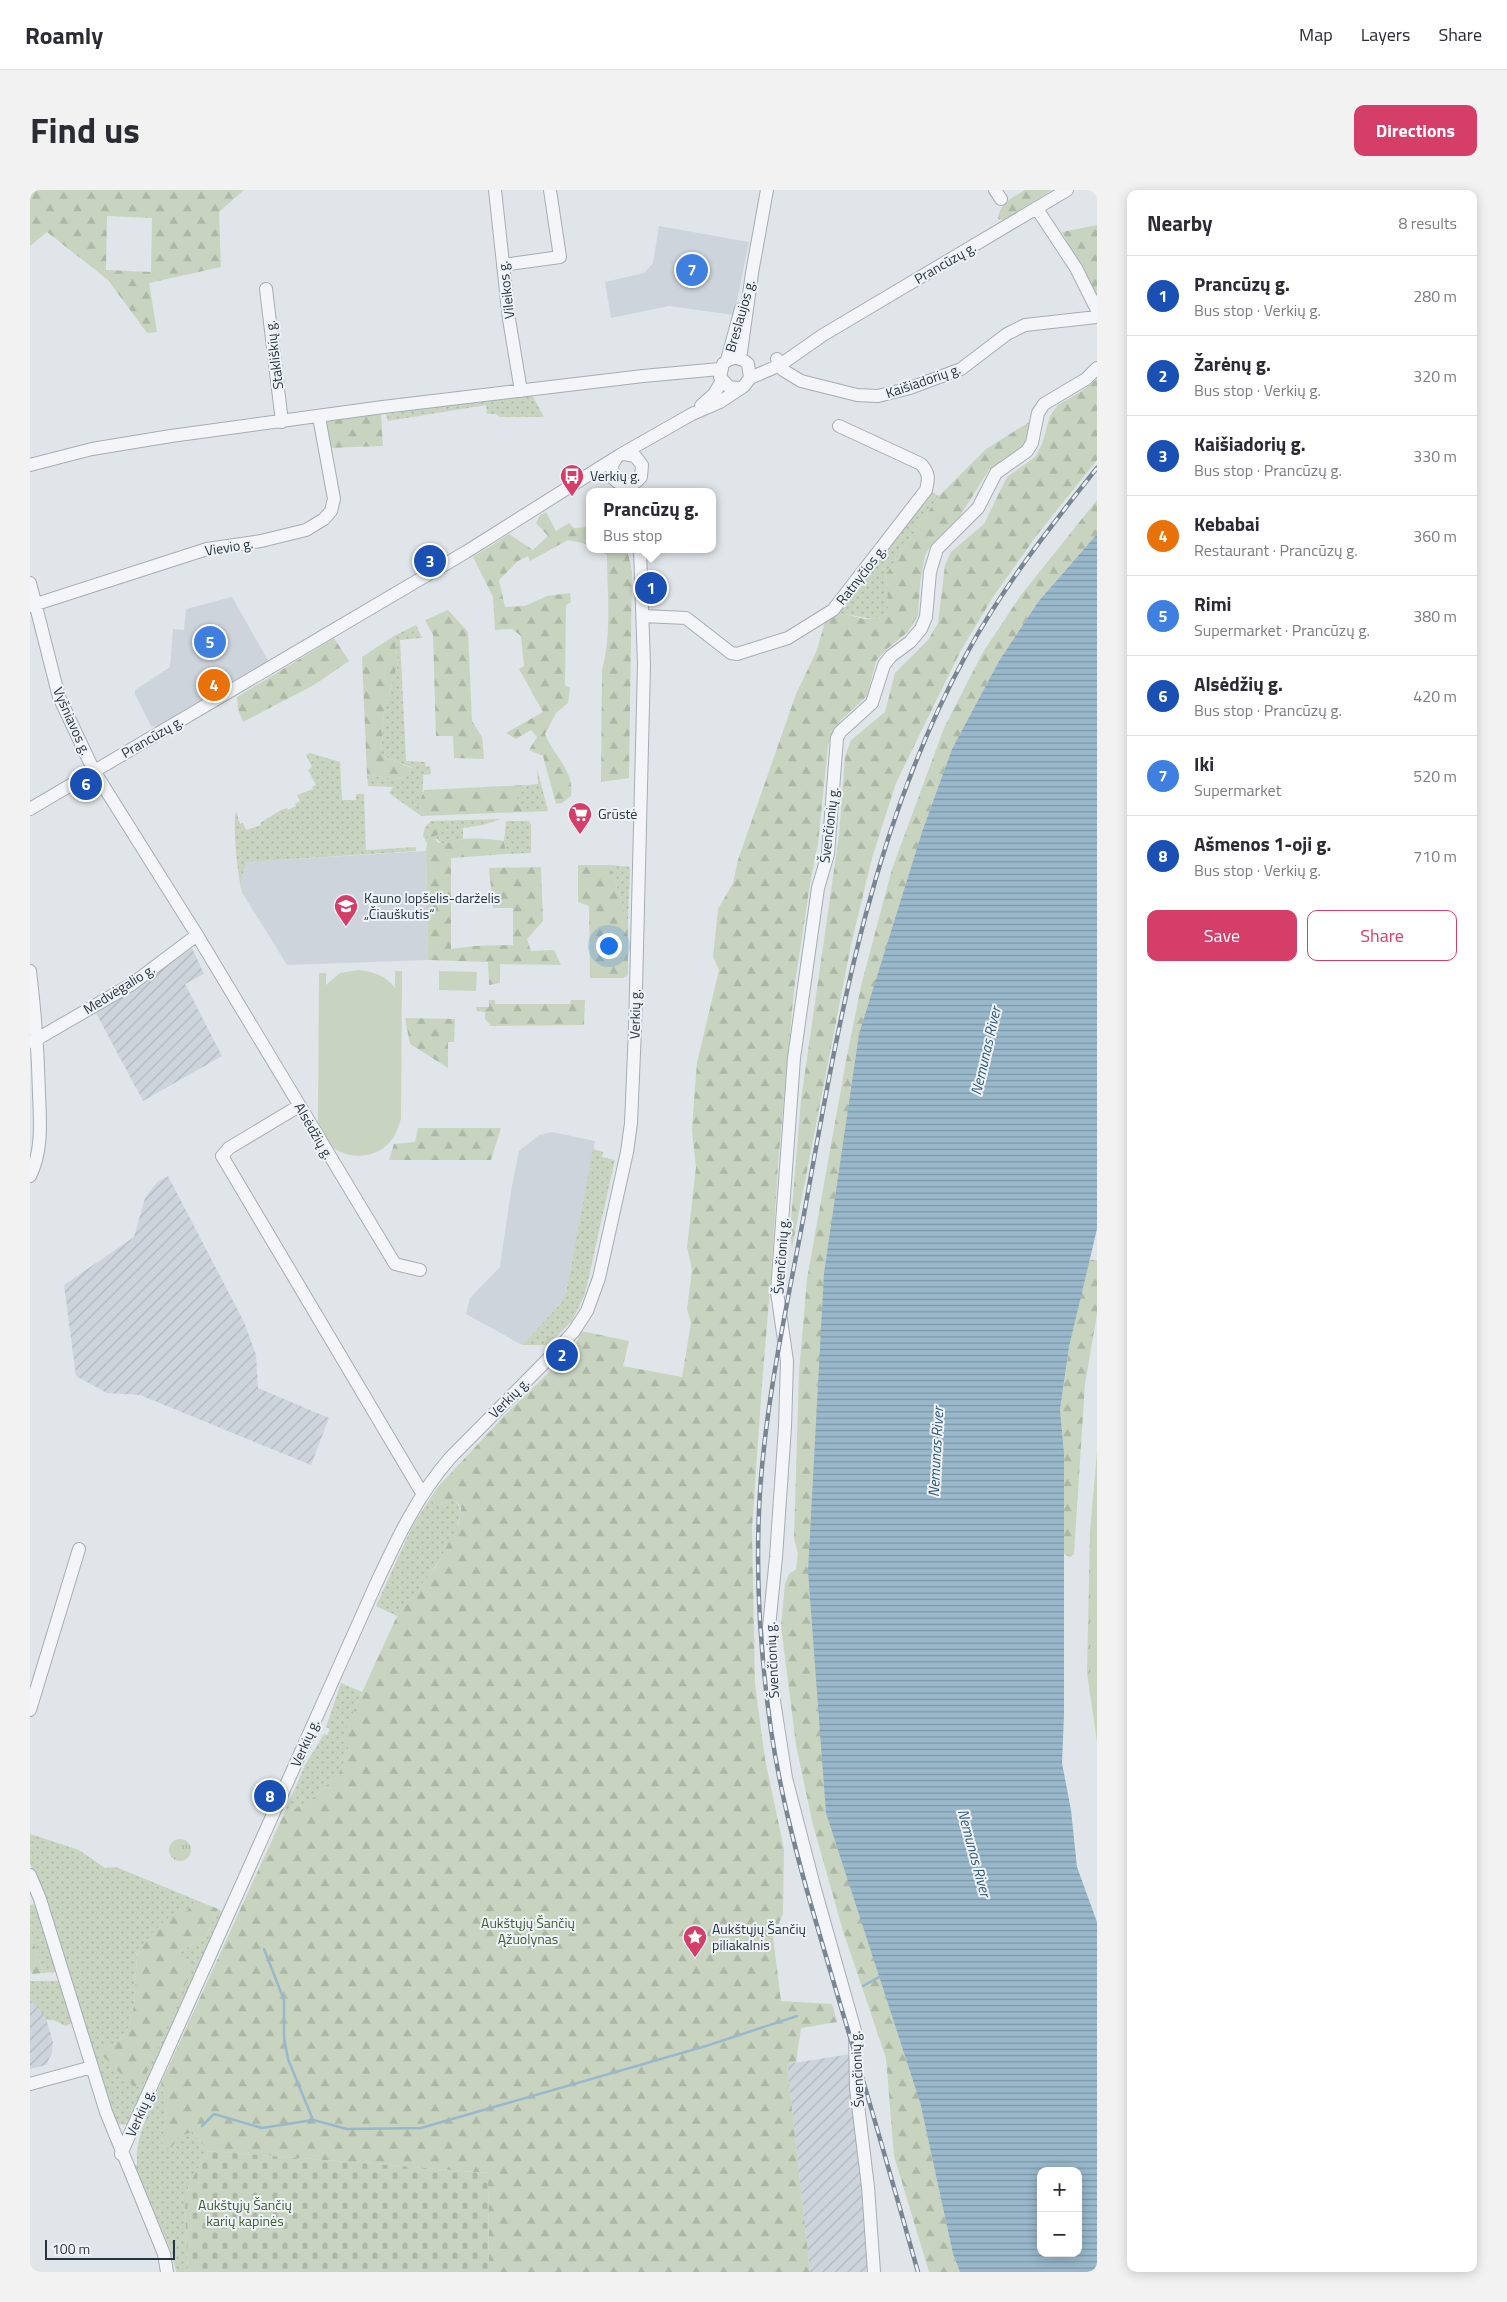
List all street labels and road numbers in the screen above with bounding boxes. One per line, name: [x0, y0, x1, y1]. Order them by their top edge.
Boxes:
street label: Prancūzų g.: [910, 236, 980, 289]
street label: Vileikos g.: [492, 260, 519, 320]
street label: Breslaujos g.: [719, 277, 760, 355]
street label: Stakliškių g.: [259, 319, 288, 391]
street label: Kaišiadorių g.: [883, 358, 963, 403]
street label: Vievio g.: [203, 532, 255, 561]
street label: Ratnyčios g.: [830, 540, 891, 609]
street label: Vyšniavos g.: [48, 683, 97, 758]
street label: Prancūzų g.: [117, 710, 187, 763]
street label: Švenčionių g.: [813, 786, 844, 864]
street label: Medvėgalio g.: [79, 958, 159, 1019]
street label: Verkių g.: [624, 989, 645, 1039]
street label: Alsėdžių g.: [290, 1098, 339, 1163]
street label: Švenčionių g.: [767, 1217, 794, 1295]
street label: Verkių g.: [483, 1372, 534, 1423]
street label: Švenčionių g.: [759, 1621, 784, 1699]
street label: Verkių g.: [285, 1716, 324, 1770]
street label: Švenčionių g.: [844, 2030, 869, 2108]
street label: Verkių g.: [120, 2086, 159, 2140]

